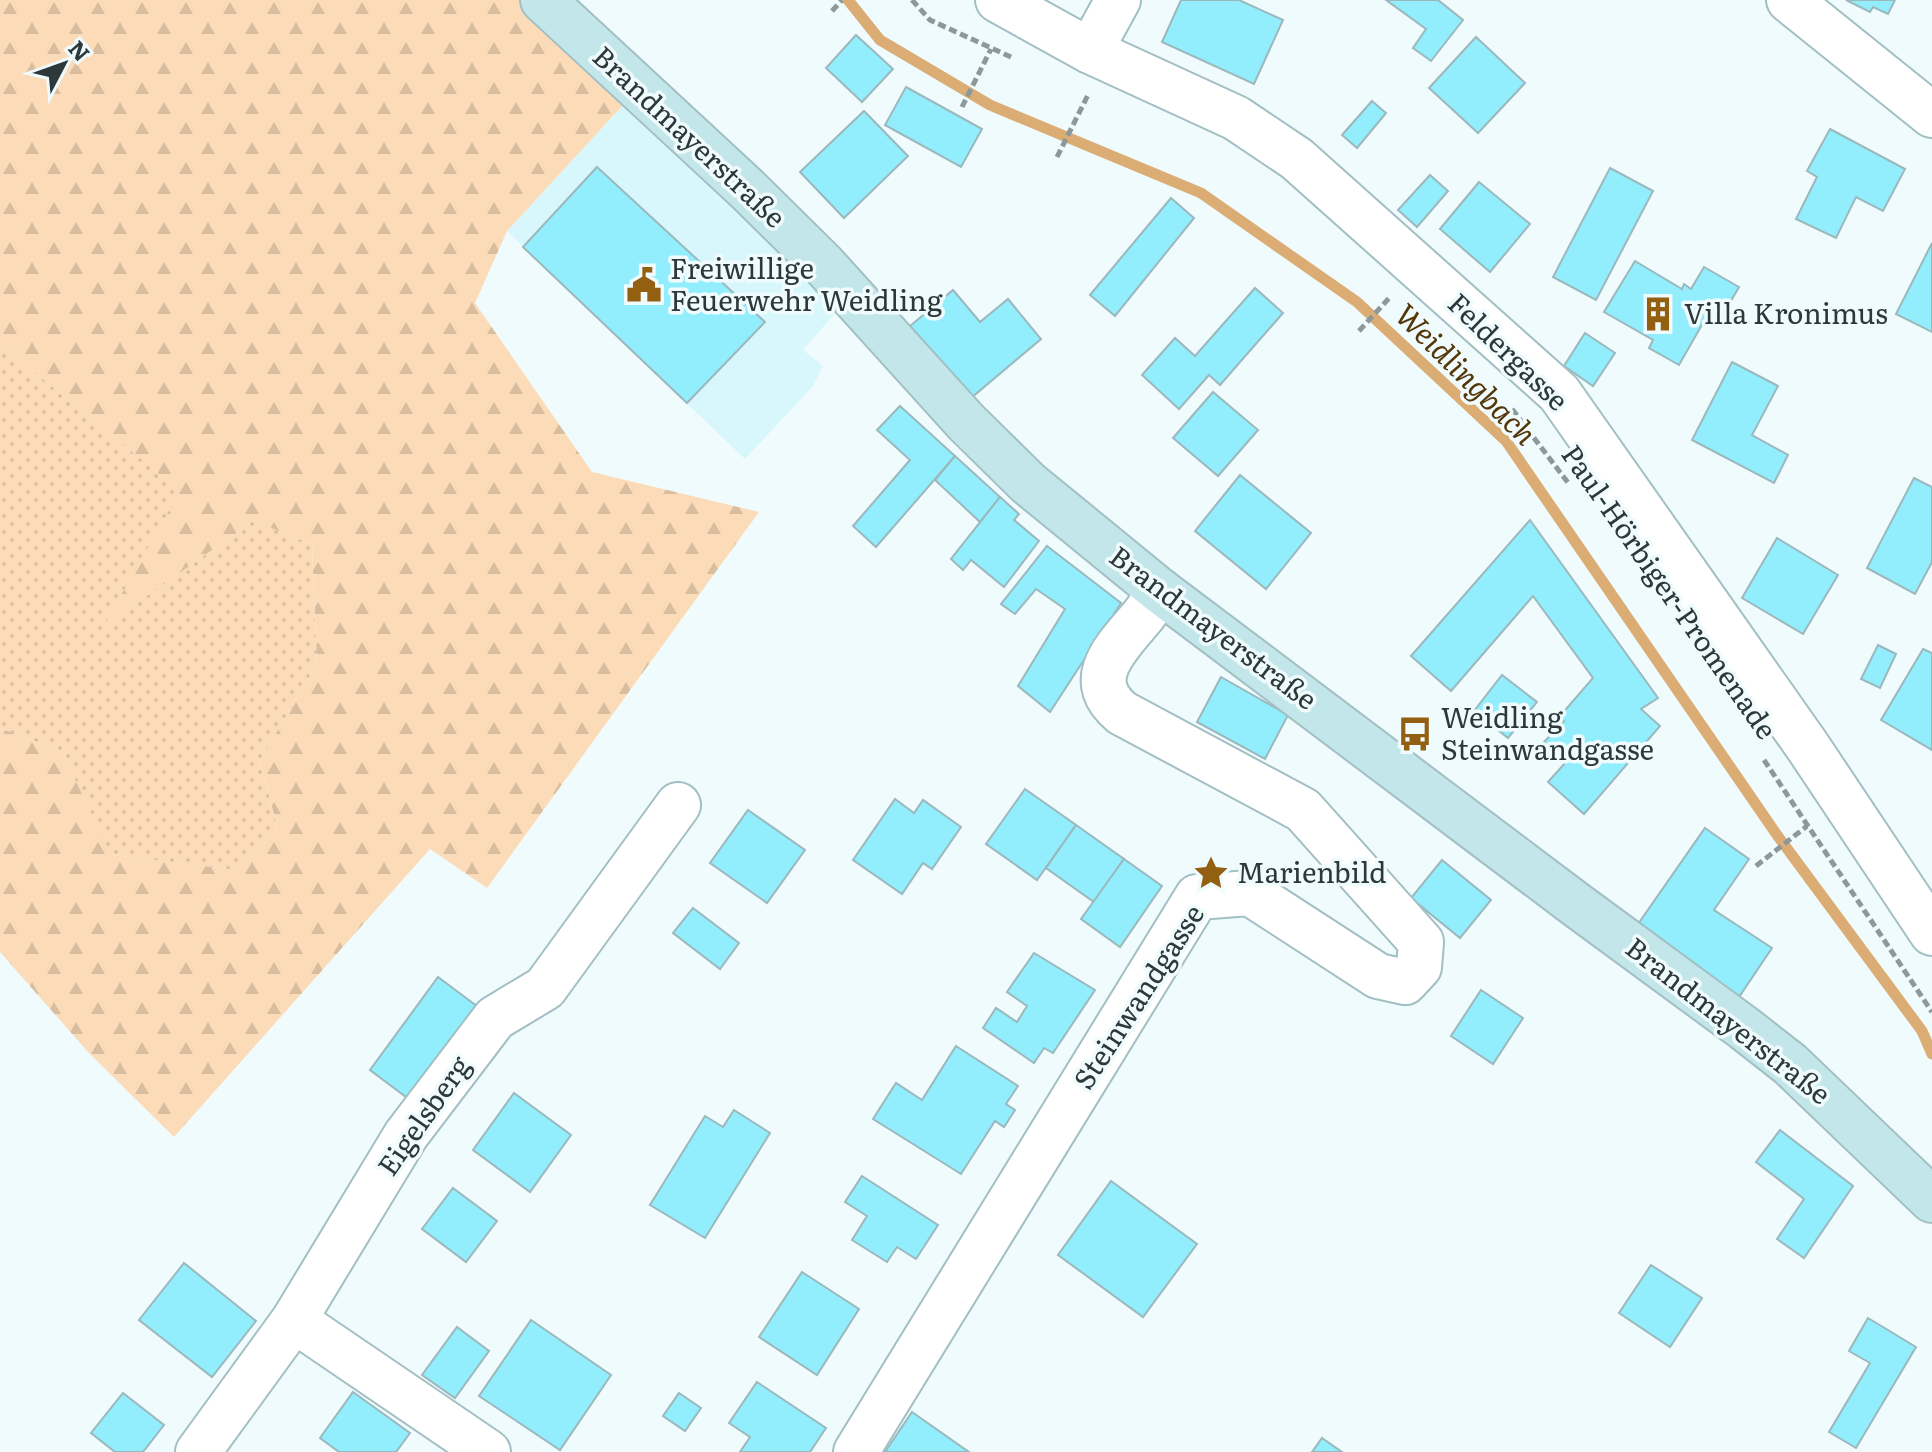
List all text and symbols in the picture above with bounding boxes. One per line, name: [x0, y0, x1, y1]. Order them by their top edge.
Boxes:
north arrow: [24, 24, 104, 104]
text: N: [62, 32, 99, 68]
street label: Brandmayerstraße: [584, 35, 796, 236]
place label: Freiwillige Feuerwehr Weidling: [670, 246, 943, 320]
public building icon: Freiwillige Feuerwehr Weidling: [625, 266, 663, 304]
street label: Feldergasse: [1440, 282, 1579, 419]
place label: Villa Kronimus: [1684, 291, 1888, 333]
water label: Weidlingbach: [1386, 292, 1548, 454]
building icon: Villa Kronimus: [1639, 295, 1677, 333]
street label: Paul-Hörbiger-Promenade: [1553, 435, 1789, 747]
street label: Brandmayerstraße: [1102, 534, 1327, 719]
place label: Weidling Steinwandgasse: [1441, 695, 1654, 769]
bus stop icon: Weidling Steinwandgasse: [1396, 715, 1434, 753]
place label: Marienbild: [1237, 850, 1386, 892]
place icon: Marienbild: [1192, 854, 1230, 892]
street label: Steinwandgasse: [1062, 895, 1213, 1097]
street label: Brandmayerstraße: [1618, 926, 1841, 1113]
street label: Eigelsberg: [366, 1046, 479, 1183]

